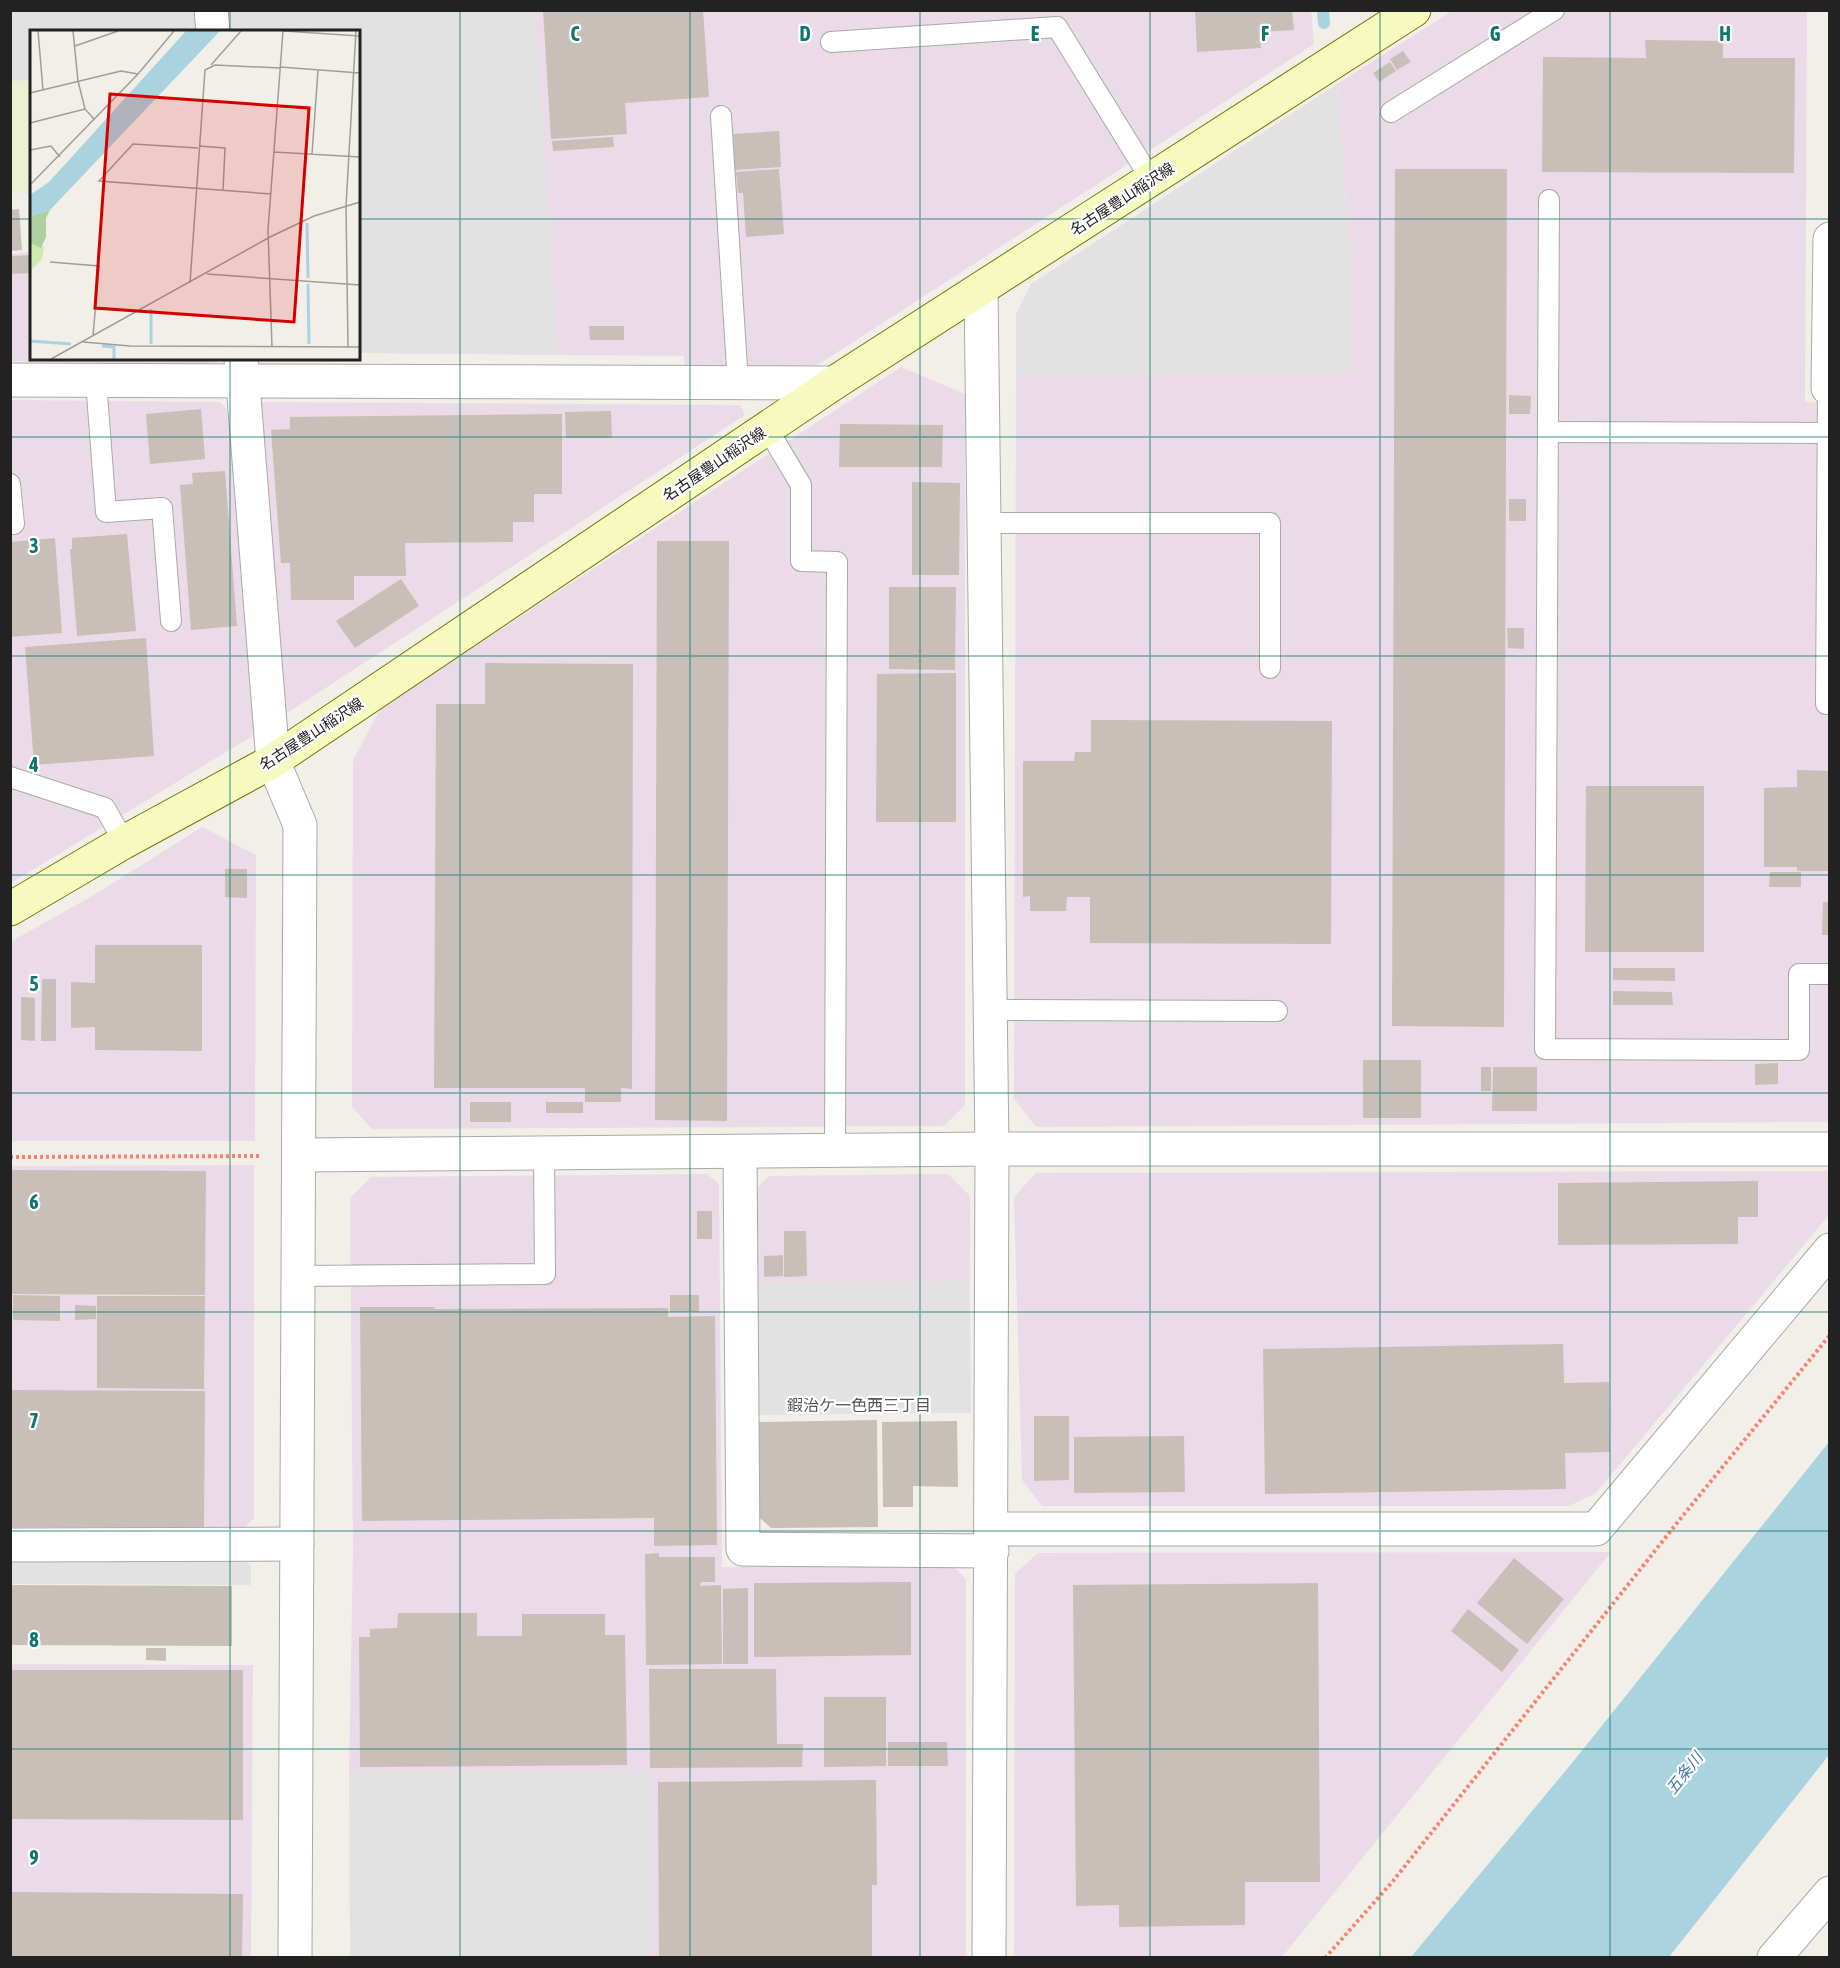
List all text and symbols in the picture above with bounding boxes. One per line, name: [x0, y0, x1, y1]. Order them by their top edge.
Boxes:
text: C: [571, 22, 580, 45]
text: D: [799, 22, 811, 45]
text: E: [1031, 22, 1040, 45]
text: F: [1261, 22, 1269, 45]
text: G: [1490, 22, 1501, 45]
text: H: [1719, 22, 1731, 45]
inset map: [30, 30, 360, 360]
street label: 名古屋豊山稲沢線: [1067, 159, 1177, 239]
street label: 名古屋豊山稲沢線: [659, 423, 769, 505]
text: 3: [29, 534, 39, 557]
street label: 名古屋豊山稲沢線: [256, 694, 366, 774]
text: 4: [28, 753, 39, 776]
text: 5: [29, 972, 39, 995]
text: 6: [29, 1190, 39, 1213]
district label: 鍜治ケ一色西三丁目: [787, 1396, 931, 1414]
text: 7: [29, 1409, 39, 1432]
text: 8: [29, 1628, 39, 1651]
water label: 五条川: [1662, 1747, 1707, 1797]
text: 9: [29, 1846, 39, 1869]

